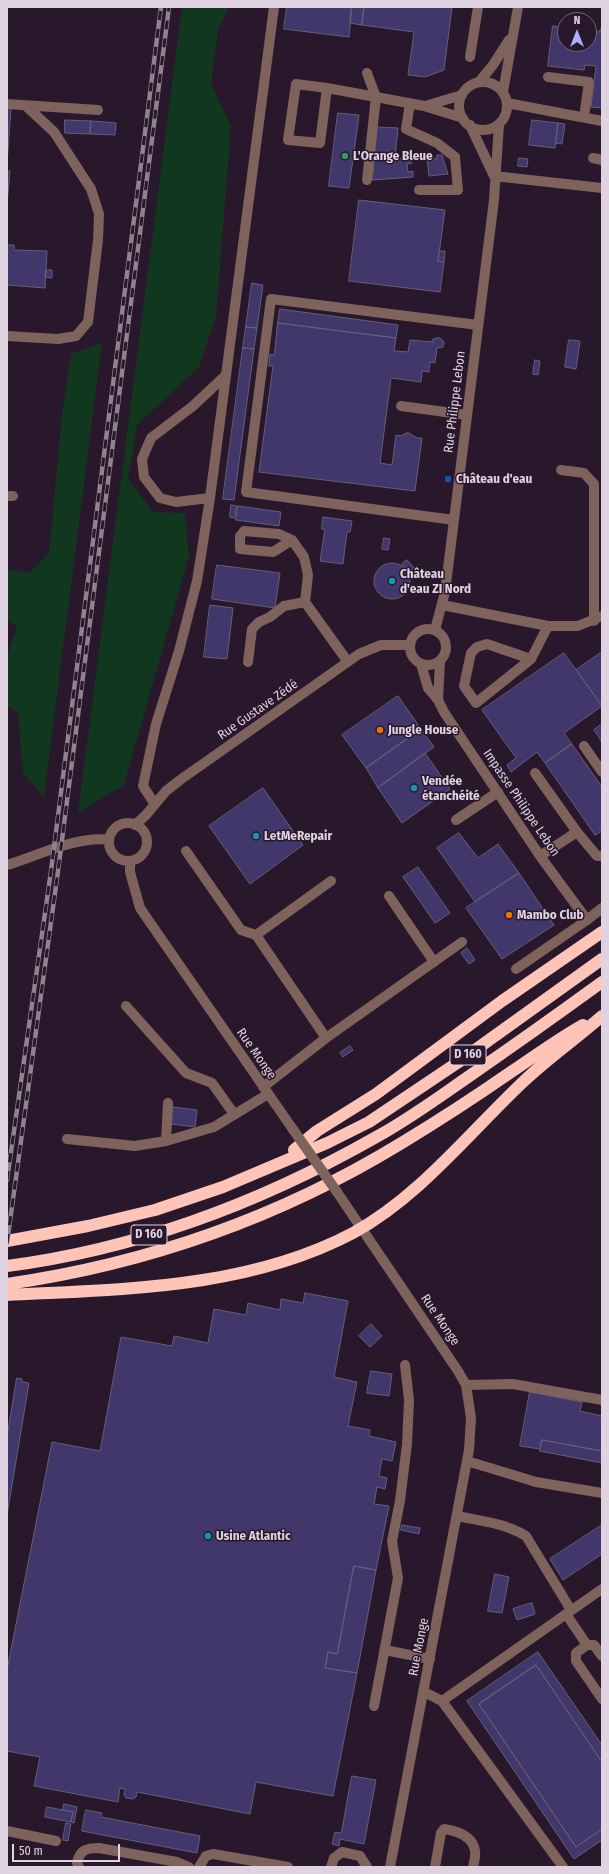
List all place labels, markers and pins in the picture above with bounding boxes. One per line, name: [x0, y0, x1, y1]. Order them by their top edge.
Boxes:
place label: L'Orange Bleue: [353, 148, 433, 164]
marker: L'Orange Bleue: [340, 151, 350, 161]
place label: Château d'eau: [456, 471, 532, 487]
marker: Château d'eau: [443, 474, 453, 484]
place label: Château d'eau ZI Nord: [400, 566, 471, 597]
marker: Château d'eau ZI Nord: [387, 576, 397, 586]
place label: Jungle House: [388, 722, 458, 738]
marker: Jungle House: [375, 725, 385, 735]
place label: Vendée étanchéité: [422, 773, 480, 804]
marker: Vendée étanchéité: [409, 783, 419, 793]
place label: LetMeRepair: [264, 828, 332, 844]
marker: LetMeRepair: [251, 831, 261, 841]
place label: Mambo Club: [517, 907, 583, 923]
marker: Mambo Club: [504, 910, 514, 920]
place label: Usine Atlantic: [216, 1528, 291, 1544]
marker: Usine Atlantic: [203, 1531, 213, 1541]

